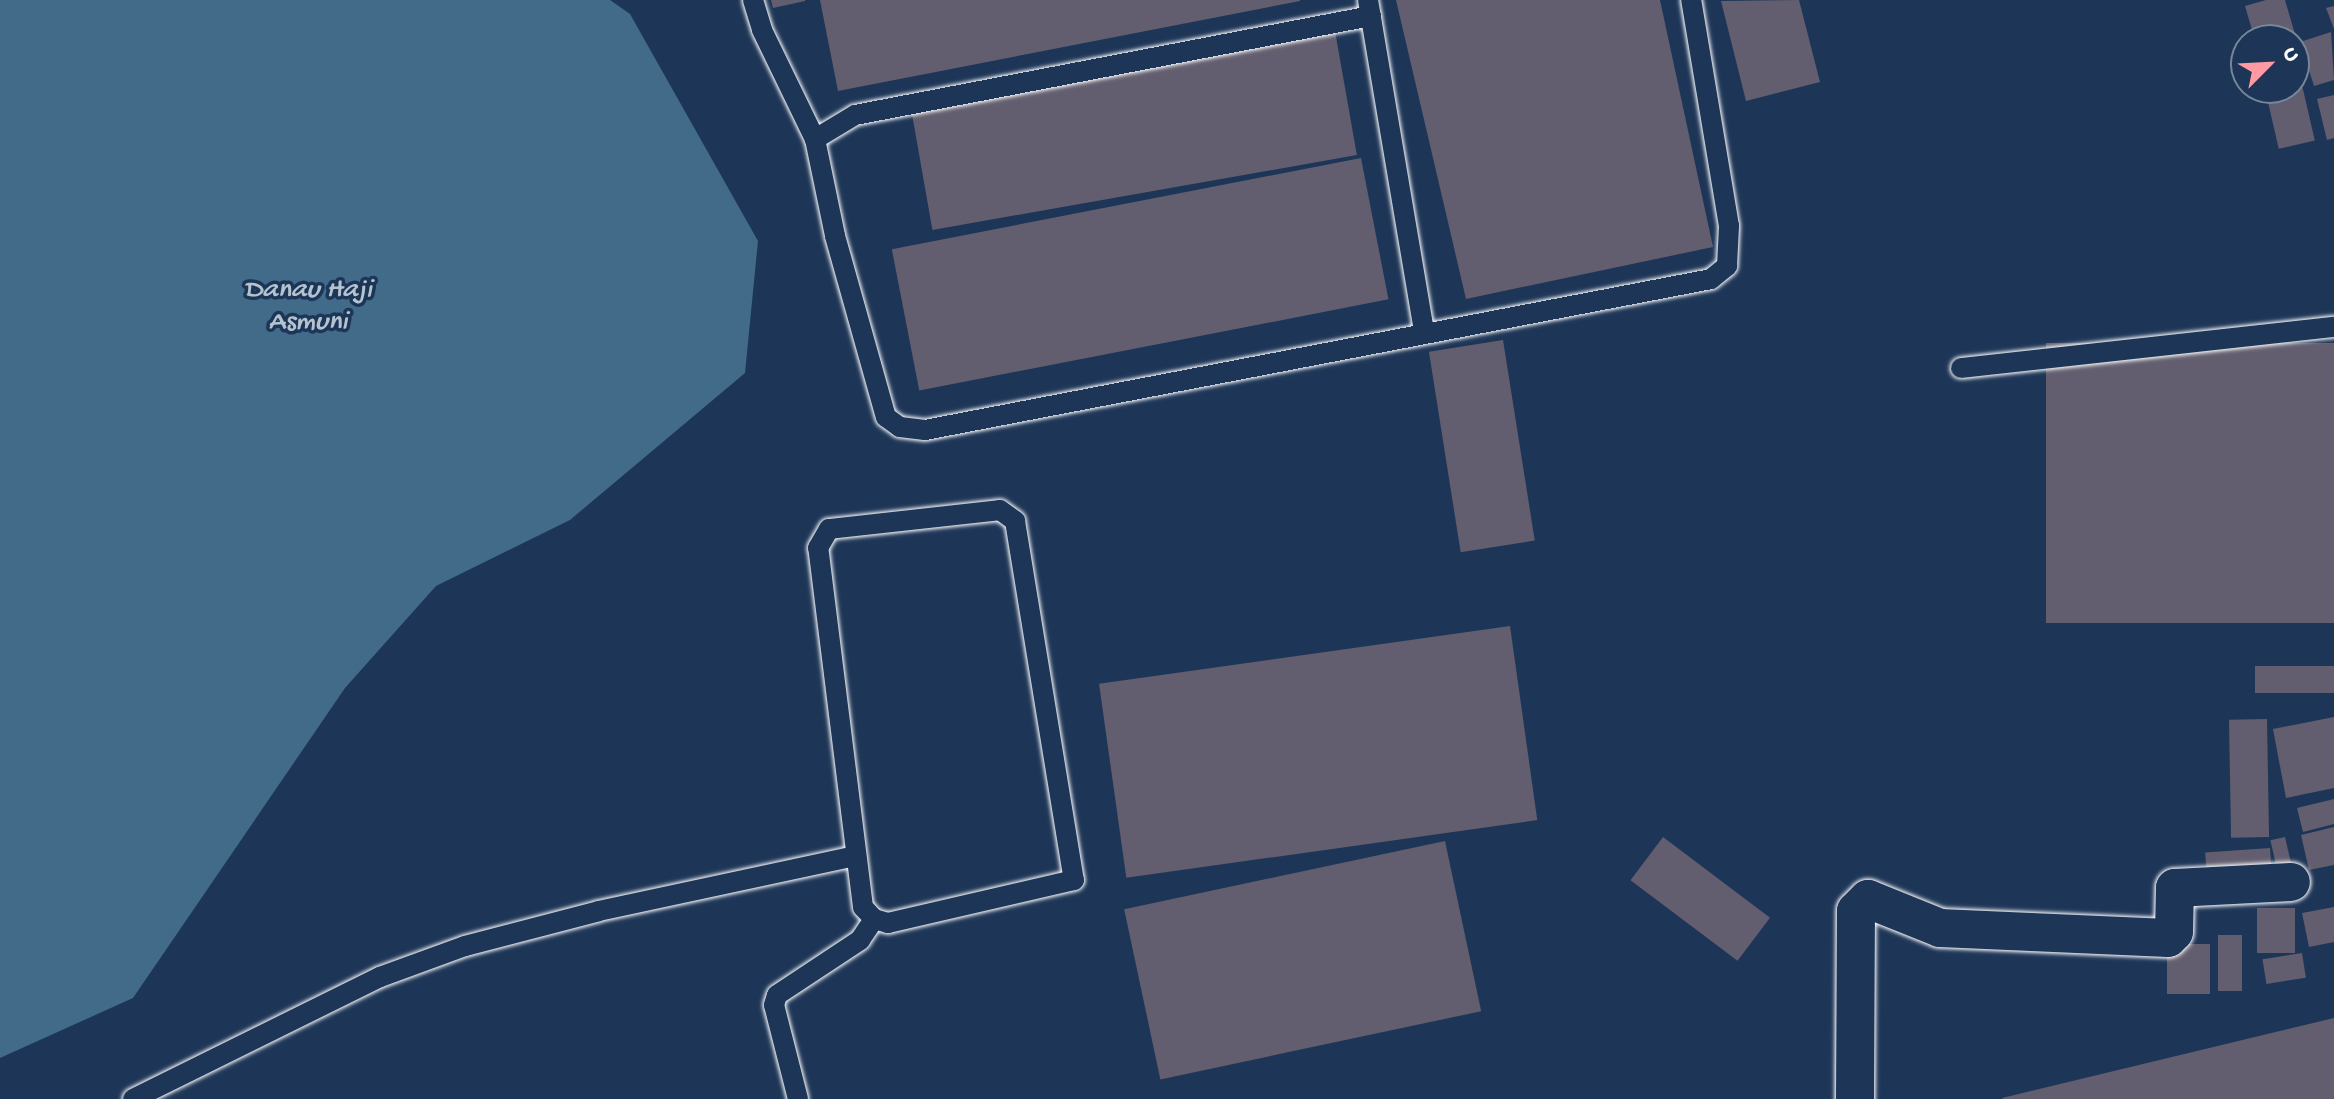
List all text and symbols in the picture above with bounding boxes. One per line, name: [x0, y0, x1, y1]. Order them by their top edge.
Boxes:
north arrow: [2230, 24, 2310, 104]
text: U: [2276, 44, 2305, 66]
water label: Danau Haji Asmuni: [244, 274, 372, 340]

